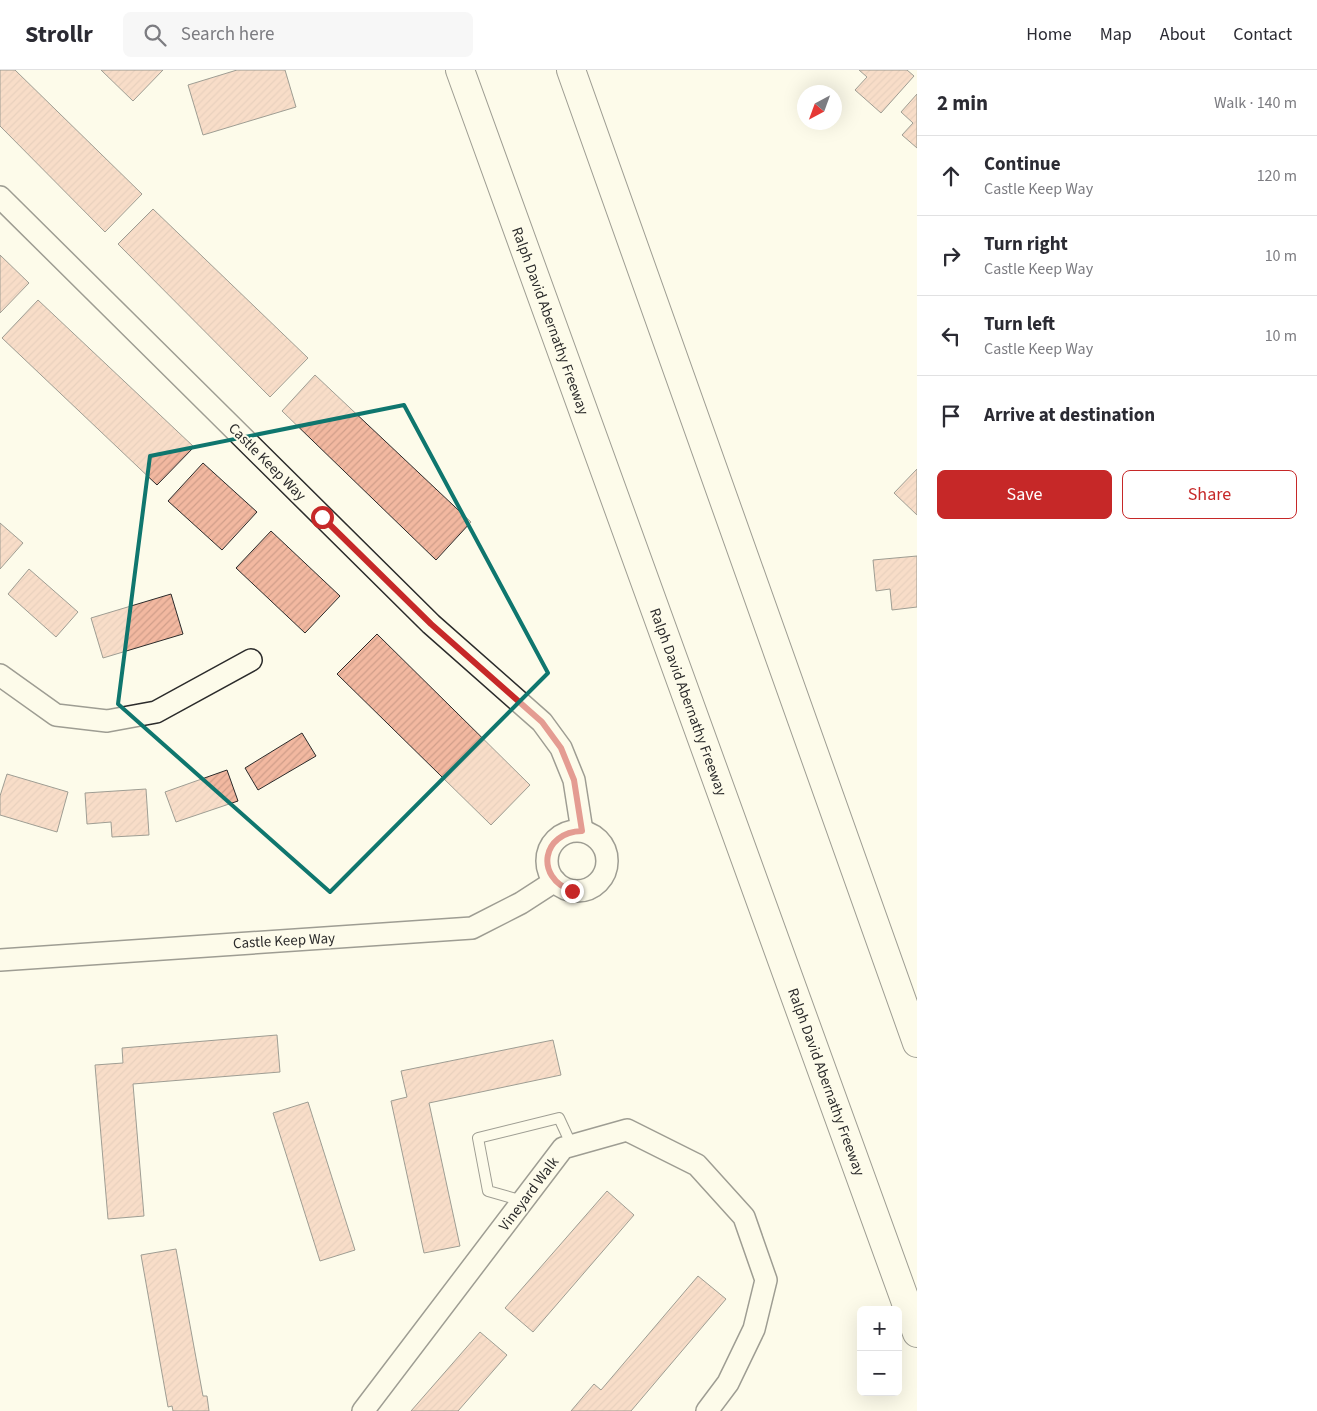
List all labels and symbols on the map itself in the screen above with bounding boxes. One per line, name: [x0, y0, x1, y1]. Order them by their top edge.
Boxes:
north arrow: [797, 85, 842, 130]
street label: Ralph David Abernathy Freeway: [506, 224, 594, 418]
street label: Castle Keep Way: [223, 418, 311, 506]
route start: [311, 506, 334, 529]
street label: Ralph David Abernathy Freeway: [644, 605, 732, 799]
route end: [561, 880, 584, 903]
street label: Castle Keep Way: [232, 928, 336, 954]
street label: Ralph David Abernathy Freeway: [782, 985, 870, 1179]
street label: Vineyard Walk: [494, 1152, 564, 1236]

